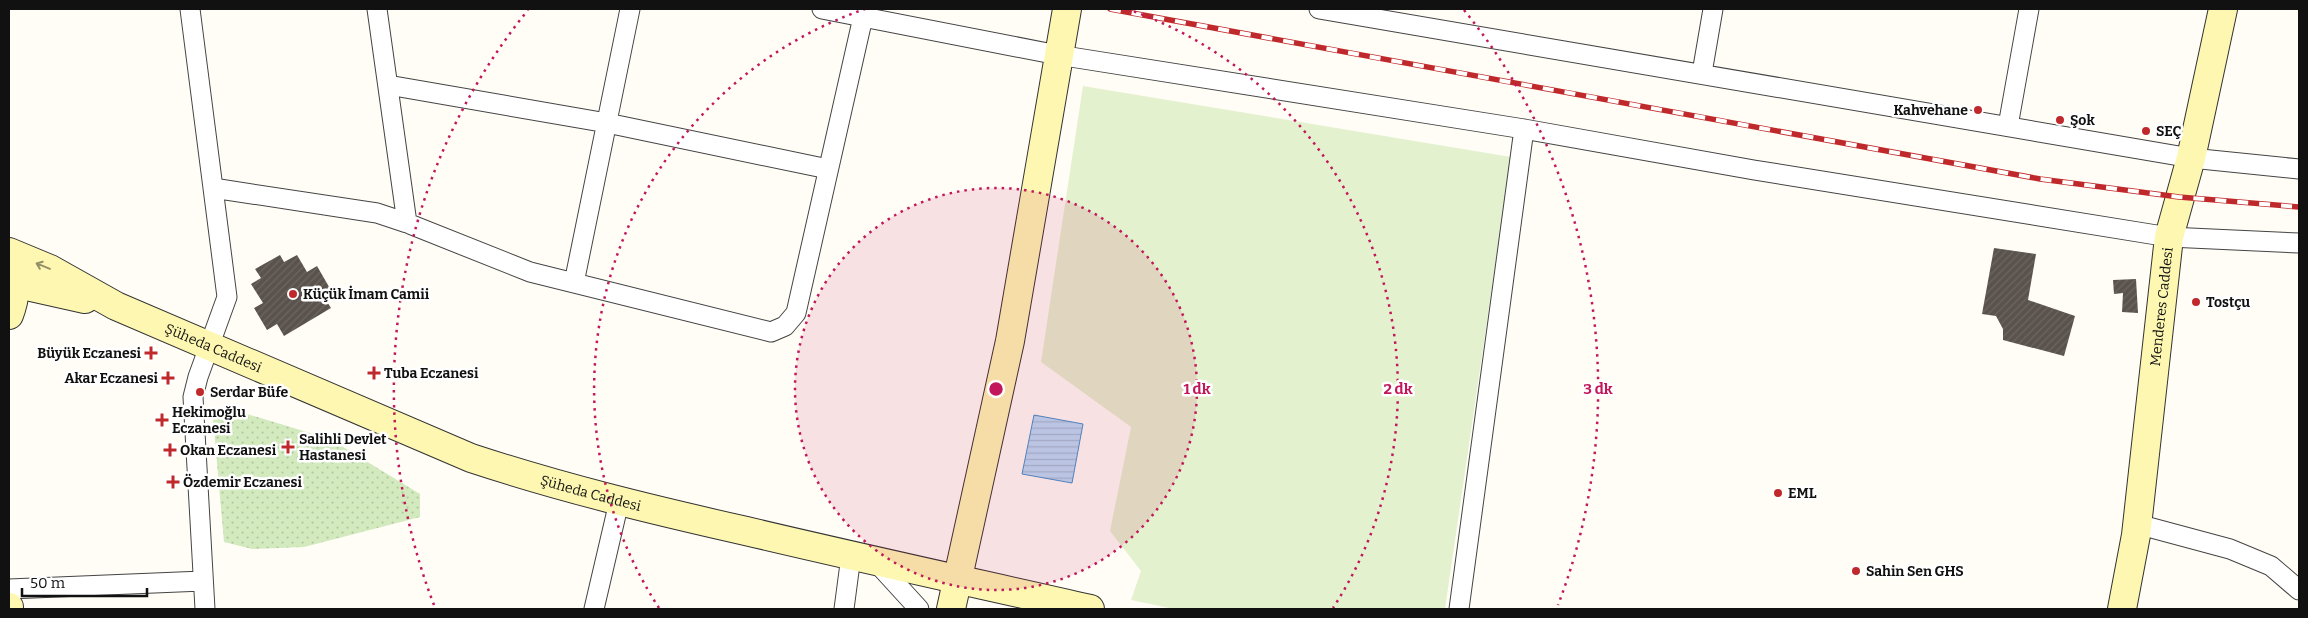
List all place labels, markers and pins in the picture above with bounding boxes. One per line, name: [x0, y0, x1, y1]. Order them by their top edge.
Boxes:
place label: Kahvehane: [1893, 102, 1968, 119]
marker: Kahvehane: [1972, 104, 1984, 116]
place label: Şok: [2070, 112, 2095, 129]
marker: Şok: [2054, 114, 2066, 126]
place label: SEÇ: [2156, 123, 2181, 140]
marker: SEÇ: [2140, 125, 2152, 137]
place label: Küçük İmam Camii: [303, 285, 430, 303]
marker: Küçük İmam Camii: [287, 288, 299, 300]
place label: Tostçu: [2206, 294, 2250, 311]
marker: Tostçu: [2190, 296, 2202, 308]
place label: Büyük Eczanesi: [37, 345, 142, 362]
marker: Büyük Eczanesi: [145, 347, 157, 359]
place label: Tuba Eczanesi: [384, 365, 479, 382]
marker: Tuba Eczanesi: [368, 367, 380, 379]
place label: Akar Eczanesi: [65, 370, 159, 387]
marker: Akar Eczanesi: [162, 372, 174, 384]
centre of rings: [987, 380, 1005, 398]
place label: Serdar Büfe: [210, 384, 289, 401]
marker: Serdar Büfe: [194, 386, 206, 398]
place label: Hekimoğlu Eczanesi: [172, 404, 246, 437]
marker: Hekimoğlu Eczanesi: [156, 414, 168, 426]
place label: Salihli Devlet Hastanesi: [299, 431, 387, 464]
marker: Salihli Devlet Hastanesi: [281, 440, 295, 454]
place label: Okan Eczanesi: [180, 442, 277, 459]
marker: Okan Eczanesi: [164, 444, 176, 456]
place label: Özdemir Eczanesi: [183, 473, 302, 491]
marker: Özdemir Eczanesi: [167, 476, 179, 488]
place label: EML: [1788, 485, 1817, 502]
marker: EML: [1772, 487, 1784, 499]
place label: Sahin Sen GHS: [1866, 563, 1964, 580]
marker: Sahin Sen GHS: [1850, 565, 1862, 577]

